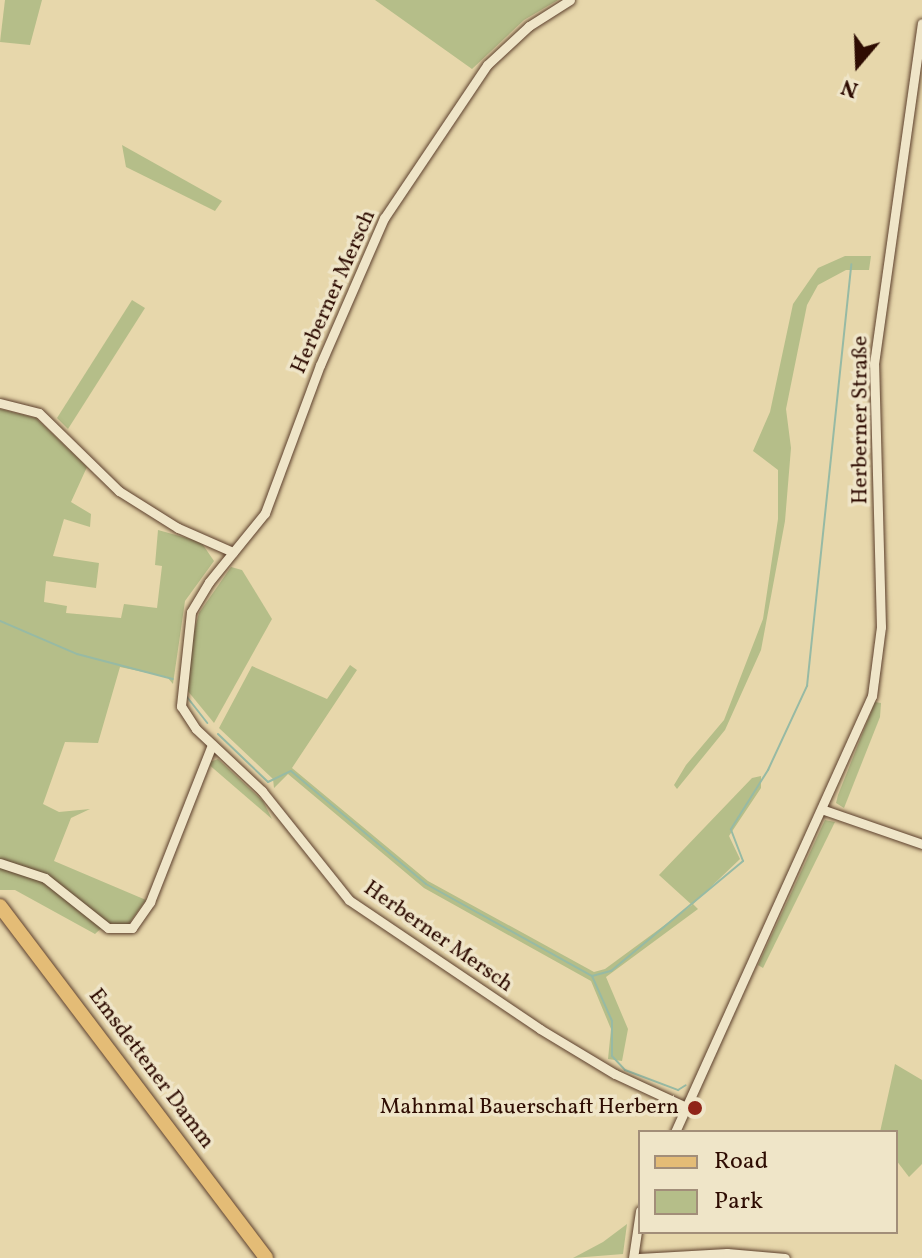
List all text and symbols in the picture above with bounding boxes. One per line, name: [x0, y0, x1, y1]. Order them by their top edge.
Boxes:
north arrow: [818, 24, 898, 104]
text: N: [837, 70, 863, 104]
street label: Herberner Mersch: [286, 206, 382, 378]
street label: Herberner Straße: [848, 336, 874, 504]
street label: Herberner Mersch: [358, 876, 518, 998]
street label: Emsdettener Damm: [82, 984, 220, 1154]
place label: Mahnmal Bauerschaft Herbern: [380, 1095, 679, 1121]
marker: Mahnmal Bauerschaft Herbern: [686, 1099, 704, 1117]
legend: [638, 1130, 898, 1234]
text: Road: [714, 1145, 768, 1179]
text: Park: [714, 1185, 763, 1219]

